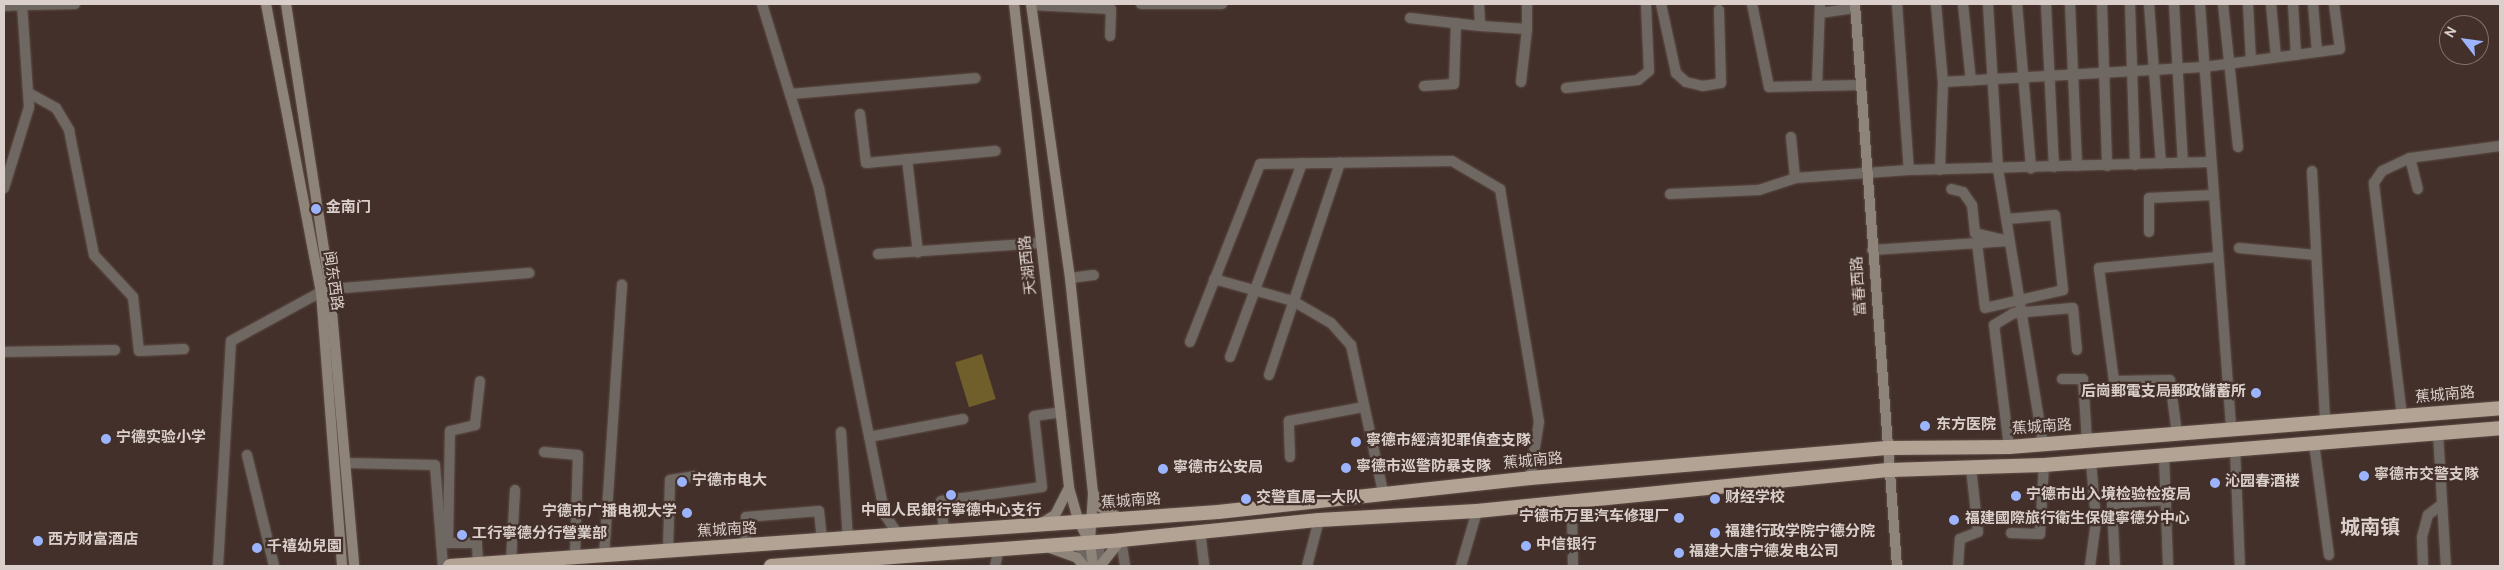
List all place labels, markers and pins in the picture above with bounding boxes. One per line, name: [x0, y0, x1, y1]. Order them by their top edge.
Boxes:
place label: 金南门: [326, 200, 371, 218]
marker: 金南门: [310, 203, 322, 215]
place label: 后崗郵電支局郵政儲蓄所: [2081, 384, 2246, 402]
marker: 后崗郵電支局郵政儲蓄所: [2250, 387, 2262, 399]
place label: 东方医院: [1936, 417, 1996, 435]
marker: 东方医院: [1918, 419, 1932, 433]
place label: 宁德实验小学: [116, 430, 206, 448]
marker: 宁德实验小学: [100, 433, 112, 445]
place label: 寧德市經濟犯罪偵查支隊: [1366, 433, 1531, 451]
marker: 寧德市經濟犯罪偵查支隊: [1350, 436, 1362, 448]
place label: 寧德市巡警防暴支隊: [1356, 459, 1491, 477]
place label: 寧德市公安局: [1173, 460, 1263, 478]
marker: 寧德市巡警防暴支隊: [1340, 462, 1352, 474]
marker: 寧德市公安局: [1157, 463, 1169, 475]
place label: 寧德市交警支隊: [2374, 467, 2479, 485]
marker: 寧德市交警支隊: [2358, 470, 2370, 482]
place label: 宁德市电大: [692, 473, 767, 491]
place label: 沁园春酒楼: [2225, 474, 2300, 492]
marker: 宁德市电大: [676, 476, 688, 488]
marker: 沁园春酒楼: [2209, 477, 2221, 489]
place label: 宁德市出入境检验检疫局: [2026, 487, 2191, 505]
marker: 中國人民銀行寧德中心支行: [945, 489, 957, 501]
place label: 交警直属一大队: [1256, 490, 1361, 508]
place label: 财经学校: [1725, 490, 1785, 508]
marker: 宁德市出入境检验检疫局: [2010, 490, 2022, 502]
marker: 交警直属一大队: [1240, 493, 1252, 505]
marker: 财经学校: [1709, 493, 1721, 505]
place label: 中國人民銀行寧德中心支行: [861, 503, 1041, 521]
place label: 宁德市广播电视大学: [542, 504, 677, 522]
marker: 宁德市广播电视大学: [681, 507, 693, 519]
place label: 宁德市万里汽车修理厂: [1519, 509, 1669, 527]
place label: 福建國際旅行衛生保健寧德分中心: [1965, 511, 2190, 529]
marker: 宁德市万里汽车修理厂: [1673, 512, 1685, 524]
marker: 福建國際旅行衛生保健寧德分中心: [1947, 513, 1961, 527]
place label: 福建行政学院宁德分院: [1725, 524, 1875, 542]
place label: 工行寧德分行營業部: [472, 526, 607, 544]
marker: 福建行政学院宁德分院: [1709, 527, 1721, 539]
marker: 工行寧德分行營業部: [456, 529, 468, 541]
place label: 西方财富酒店: [48, 532, 138, 550]
marker: 西方财富酒店: [32, 535, 44, 547]
place label: 中信银行: [1536, 537, 1596, 555]
place label: 千禧幼兒園: [267, 539, 342, 557]
marker: 中信银行: [1520, 540, 1532, 552]
marker: 千禧幼兒園: [251, 542, 263, 554]
place label: 福建大唐宁德发电公司: [1689, 544, 1839, 562]
marker: 福建大唐宁德发电公司: [1673, 547, 1685, 559]

